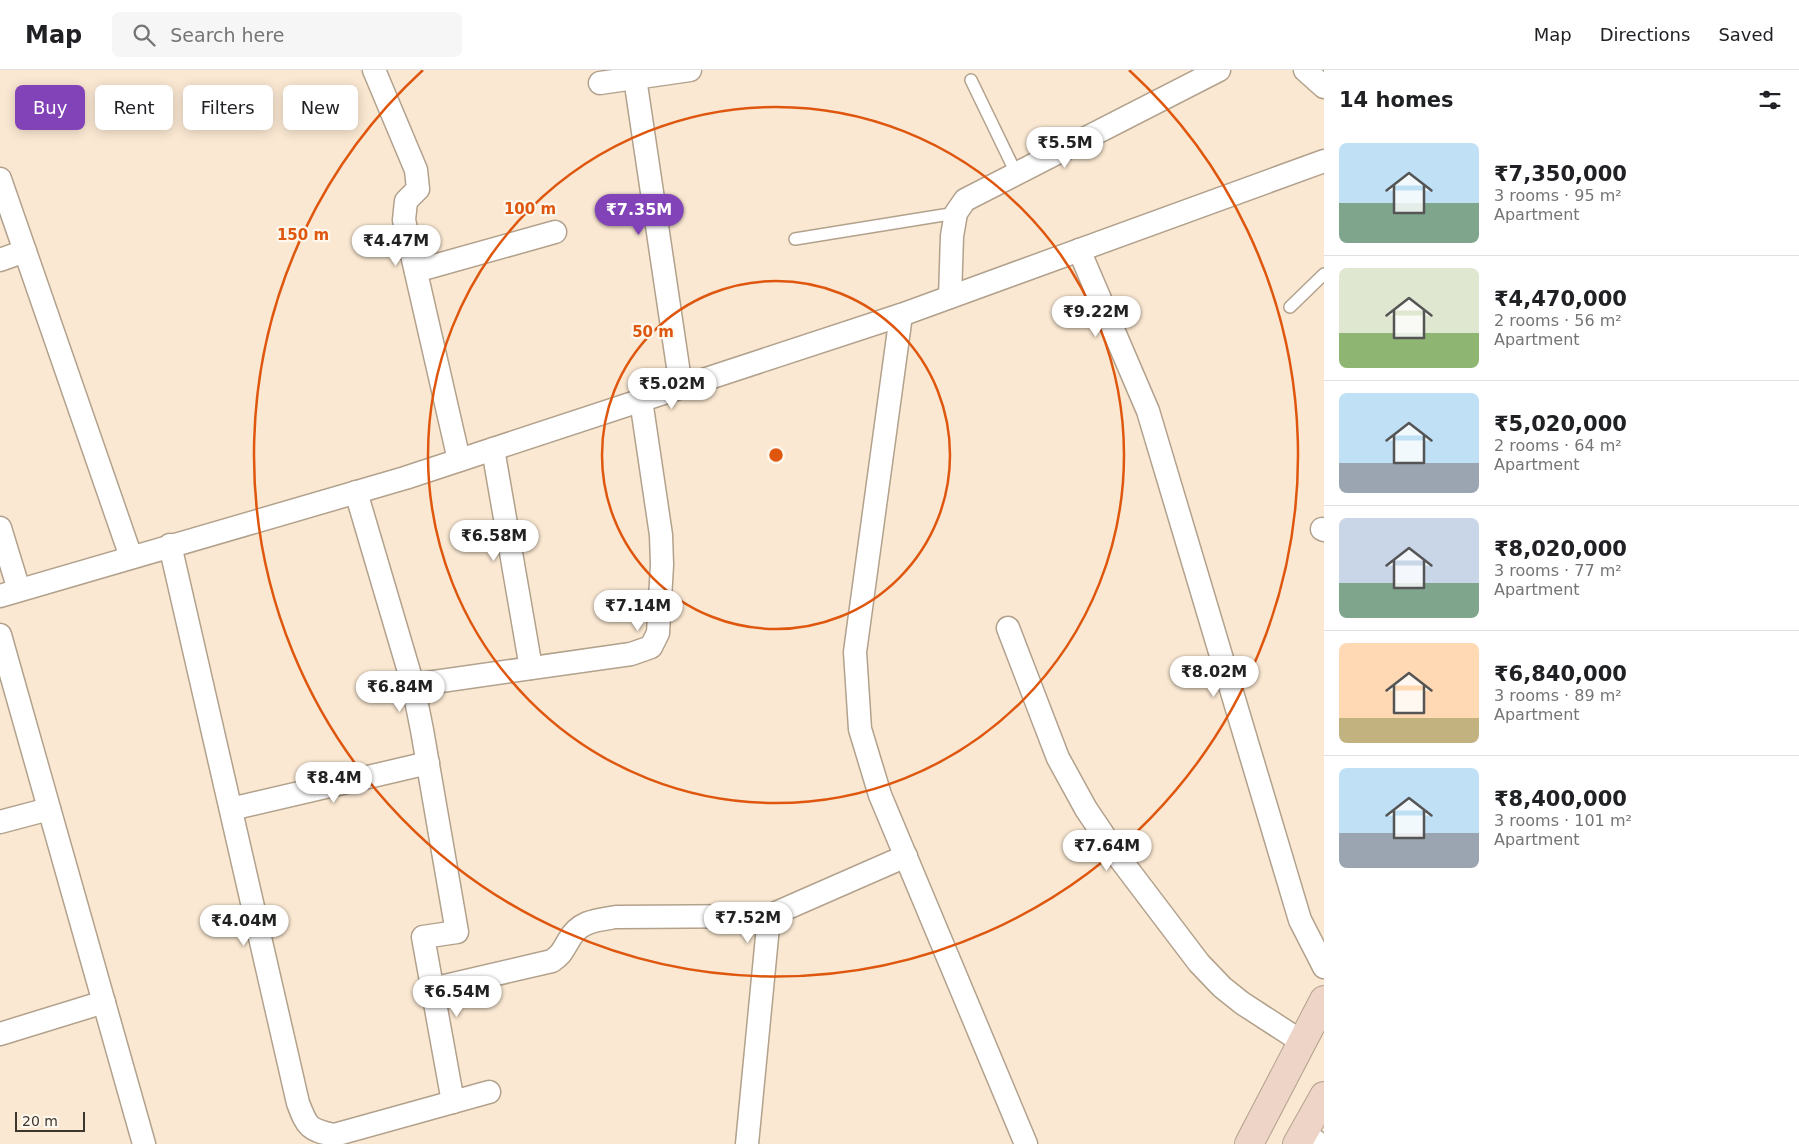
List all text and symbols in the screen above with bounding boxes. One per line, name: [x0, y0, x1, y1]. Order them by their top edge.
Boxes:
search box: [112, 12, 462, 57]
text: Map: [25, 21, 82, 49]
icon: search: [130, 21, 158, 49]
text: Search here: [170, 24, 284, 46]
text: Map: [1534, 24, 1572, 45]
text: Directions: [1600, 24, 1690, 45]
text: Saved: [1718, 24, 1774, 45]
chip: Buy: [15, 85, 85, 130]
chip: Rent: [95, 85, 173, 130]
chip: Filters: [183, 85, 273, 130]
chip: New: [283, 85, 358, 130]
icon: filters: [1756, 86, 1784, 114]
text: 14 homes: [1339, 88, 1454, 112]
pin: ₹5.5M: [1030, 126, 1100, 169]
text: ₹5.5M: [1037, 133, 1093, 152]
text: ₹7,350,000: [1494, 162, 1627, 186]
icon: home: [1379, 163, 1439, 223]
text: 3 rooms · 95 m²: [1494, 186, 1622, 205]
pin: ₹7.35M: [598, 194, 680, 236]
text: 100 m: [504, 200, 556, 218]
text: ₹7.35M: [606, 200, 672, 219]
text: Apartment: [1494, 205, 1580, 224]
pin: ₹4.47M: [355, 224, 437, 267]
text: 150 m: [277, 226, 329, 244]
text: ₹4.47M: [363, 231, 429, 250]
text: ₹4,470,000: [1494, 287, 1627, 311]
icon: home: [1379, 288, 1439, 348]
pin: ₹9.22M: [1055, 296, 1137, 338]
text: ₹9.22M: [1063, 302, 1129, 321]
text: 2 rooms · 56 m²: [1494, 311, 1622, 330]
text: 50 m: [632, 323, 674, 341]
text: Apartment: [1494, 330, 1580, 349]
pin: ₹5.02M: [631, 368, 713, 410]
text: ₹5.02M: [639, 374, 705, 393]
text: ₹5,020,000: [1494, 412, 1627, 436]
icon: home: [1379, 413, 1439, 473]
text: 2 rooms · 64 m²: [1494, 436, 1622, 455]
centre of rings: [767, 446, 785, 464]
text: Apartment: [1494, 455, 1580, 474]
pin: ₹6.58M: [453, 520, 535, 562]
text: ₹6.58M: [461, 526, 527, 545]
text: ₹8,020,000: [1494, 537, 1627, 561]
icon: home: [1379, 538, 1439, 598]
text: 3 rooms · 77 m²: [1494, 561, 1622, 580]
text: Apartment: [1494, 580, 1580, 599]
pin: ₹7.14M: [597, 590, 679, 632]
text: ₹7.14M: [605, 596, 671, 615]
pin: ₹8.02M: [1173, 656, 1255, 698]
text: ₹8.02M: [1181, 662, 1247, 681]
text: ₹6,840,000: [1494, 662, 1627, 686]
icon: home: [1379, 663, 1439, 723]
pin: ₹6.84M: [359, 670, 441, 713]
text: ₹6.84M: [367, 677, 433, 696]
text: 3 rooms · 89 m²: [1494, 686, 1622, 705]
text: Apartment: [1494, 705, 1580, 724]
pin: ₹8.4M: [299, 762, 369, 804]
text: ₹8.4M: [306, 768, 362, 787]
text: ₹8,400,000: [1494, 787, 1627, 811]
icon: home: [1379, 788, 1439, 848]
text: 3 rooms · 101 m²: [1494, 811, 1632, 830]
pin: ₹7.64M: [1066, 830, 1148, 872]
text: Apartment: [1494, 830, 1580, 849]
text: ₹7.64M: [1074, 836, 1140, 855]
pin: ₹7.52M: [707, 902, 789, 944]
pin: ₹4.04M: [203, 904, 285, 947]
text: ₹7.52M: [715, 908, 781, 927]
text: ₹4.04M: [211, 911, 277, 930]
pin: ₹6.54M: [416, 976, 498, 1018]
text: ₹6.54M: [424, 982, 490, 1001]
scale bar: [15, 1109, 85, 1132]
text: 20 m: [22, 1113, 58, 1129]

